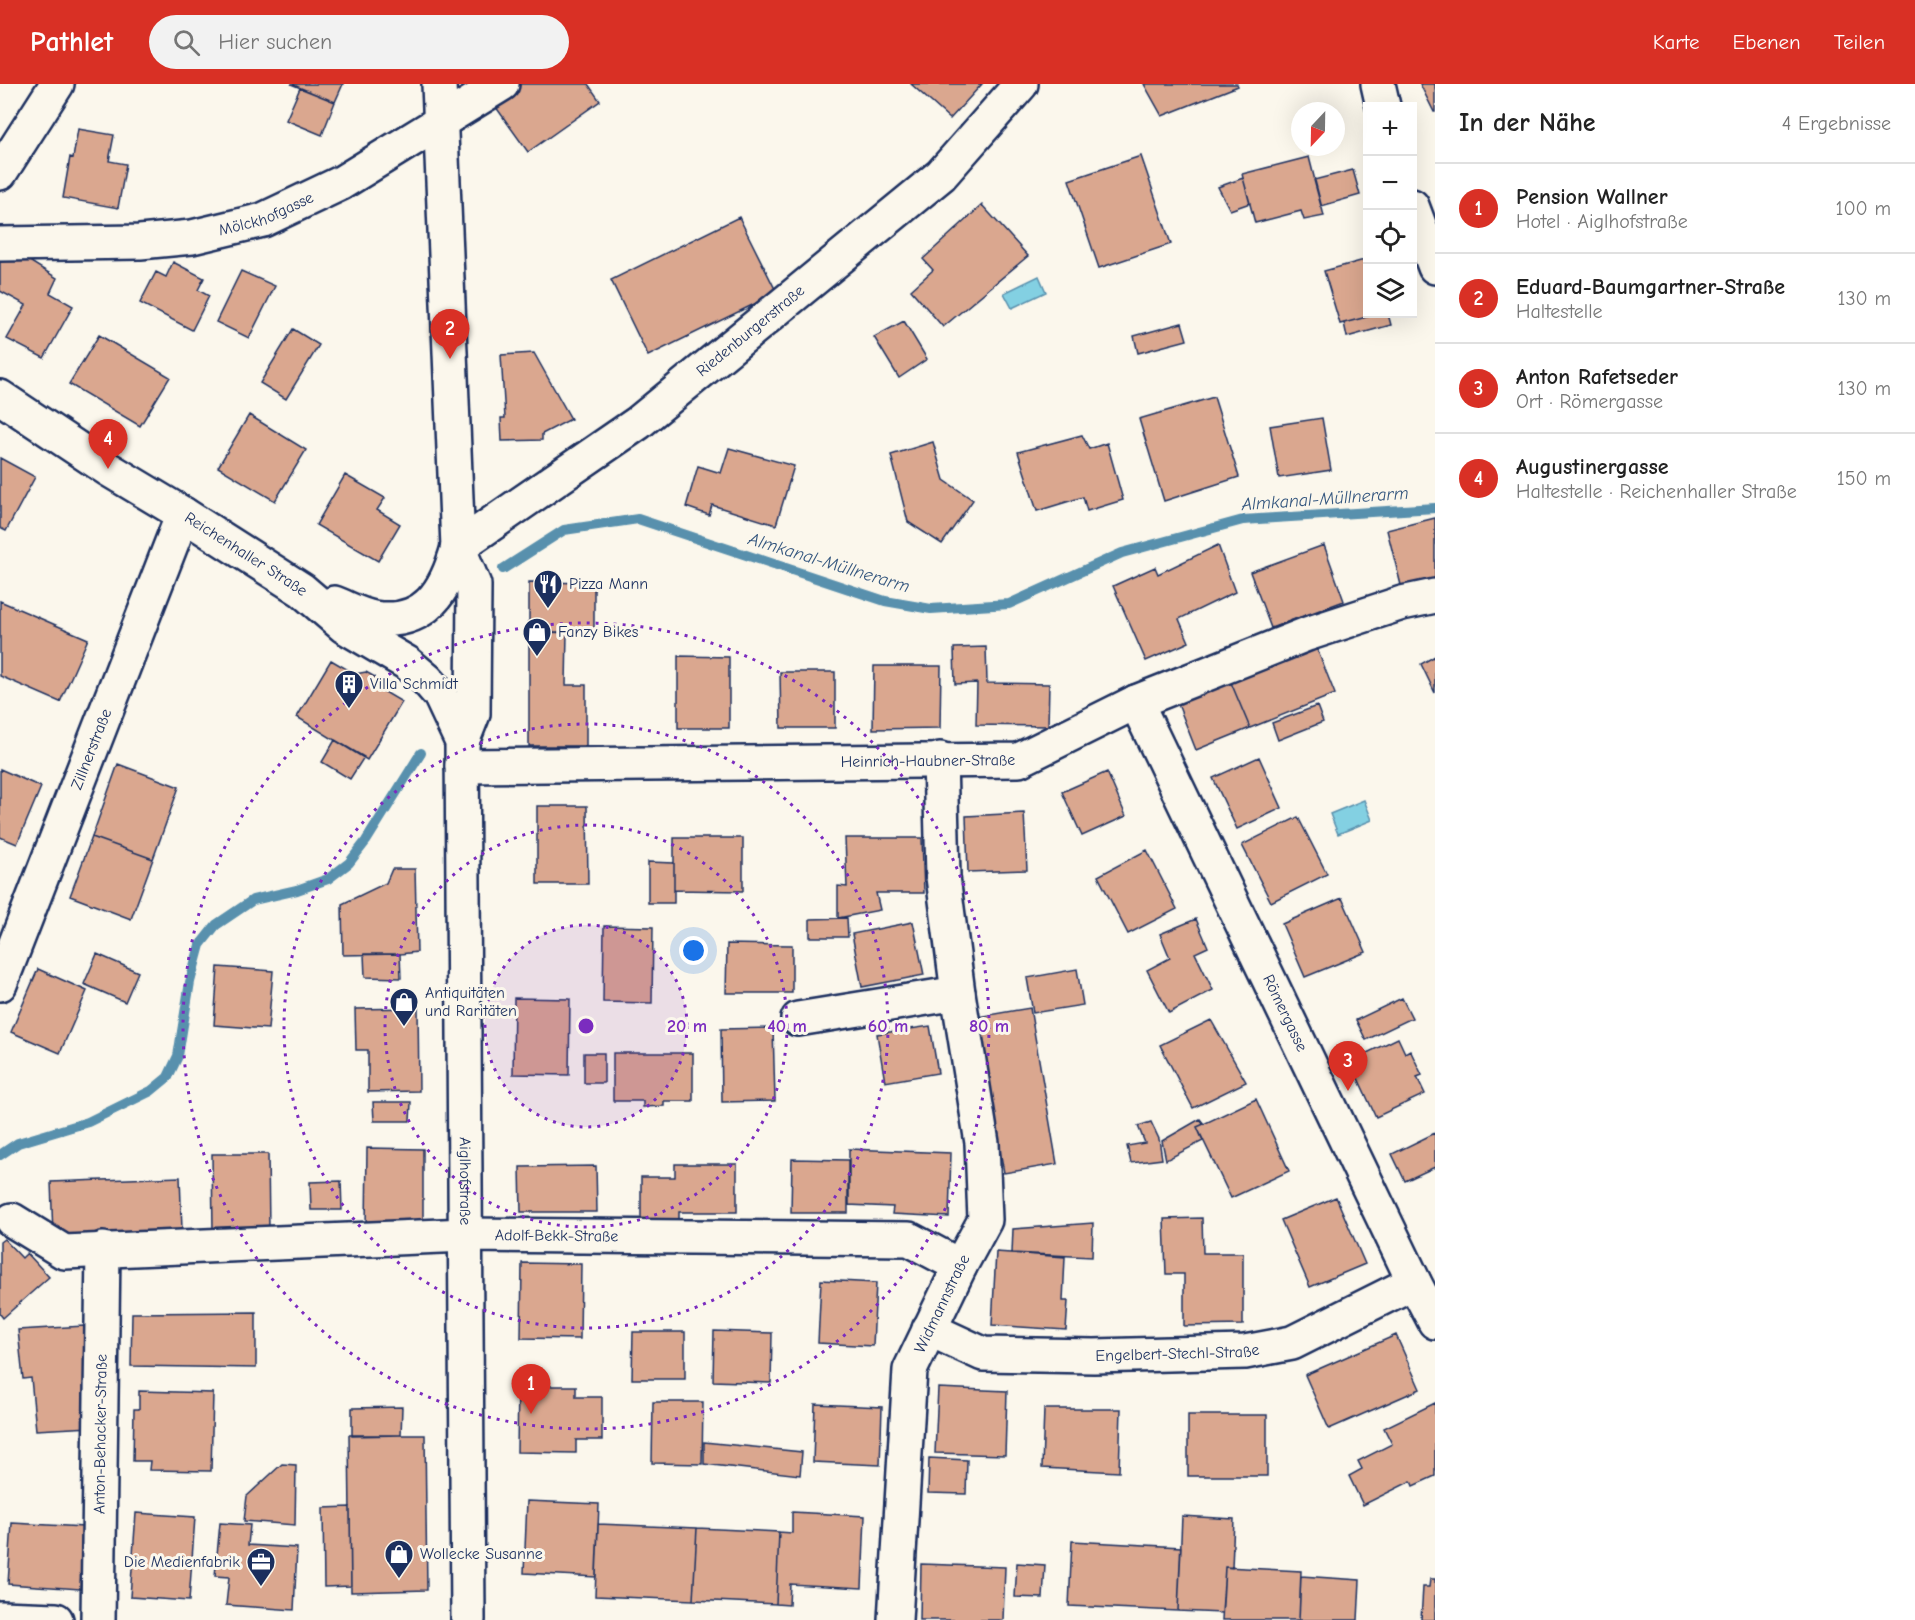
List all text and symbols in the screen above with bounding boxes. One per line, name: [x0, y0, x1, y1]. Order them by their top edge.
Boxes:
search box: [149, 15, 569, 69]
text: Pathlet: [30, 26, 113, 58]
icon: search: [170, 26, 203, 59]
text: Hier suchen: [218, 29, 332, 55]
text: Karte: [1653, 30, 1700, 54]
text: Ebenen: [1733, 30, 1801, 54]
text: Teilen: [1834, 30, 1885, 54]
north arrow: [1291, 102, 1345, 156]
map controls: [1363, 102, 1417, 318]
button: +: [1363, 102, 1417, 156]
text: In der Nähe: [1459, 108, 1596, 138]
text: 4 Ergebnisse: [1782, 112, 1891, 135]
button: −: [1363, 156, 1417, 210]
text: Pension Wallner: [1516, 184, 1668, 210]
street label: Mölckhofgasse: [217, 188, 316, 239]
text: 1: [1475, 197, 1482, 220]
text: 100 m: [1836, 197, 1891, 220]
button: locate: [1363, 210, 1417, 264]
text: Hotel · Aiglhofstraße: [1516, 210, 1688, 233]
button: layers: [1363, 264, 1417, 318]
text: Eduard-Baumgartner-Straße: [1516, 274, 1785, 300]
street label: Riedenburgerstraße: [693, 281, 808, 380]
text: 2: [1474, 287, 1483, 310]
text: 130 m: [1838, 287, 1891, 310]
text: Haltestelle: [1516, 300, 1603, 323]
pin: 2: [430, 310, 470, 359]
text: Anton Rafetseder: [1516, 364, 1678, 390]
text: 3: [1474, 377, 1483, 400]
text: 130 m: [1838, 377, 1891, 400]
text: Ort · Römergasse: [1516, 390, 1663, 413]
pin: 4: [88, 420, 128, 469]
text: Augustinergasse: [1516, 454, 1669, 480]
text: 4: [1474, 467, 1483, 490]
text: 150 m: [1837, 467, 1891, 490]
text: Haltestelle · Reichenhaller Straße: [1516, 480, 1797, 503]
water label: Almkanal-Müllnerarm: [1240, 483, 1409, 515]
street label: Reichenhaller Straße: [181, 508, 311, 600]
water label: Almkanal-Müllnerarm: [745, 528, 912, 598]
restaurant icon: Pizza Mann: [532, 568, 564, 610]
place label: Pizza Mann: [569, 575, 648, 593]
shop icon: Fanzy Bikes: [521, 616, 553, 658]
place label: Fanzy Bikes: [558, 623, 639, 641]
building icon: Villa Schmidt: [333, 668, 365, 710]
place label: Villa Schmidt: [370, 675, 458, 693]
street label: Zillnerstraße: [68, 706, 115, 792]
street label: Heinrich-Haubner-Straße: [841, 751, 1015, 771]
your location: [679, 936, 708, 965]
street label: Römergasse: [1259, 972, 1311, 1054]
place label: Antiquitäten und Raritäten: [425, 984, 517, 1020]
shop icon: Antiquitäten und Raritäten: [388, 986, 420, 1028]
centre of rings: [576, 1016, 596, 1036]
text: 20 m: [667, 1016, 707, 1037]
text: 40 m: [767, 1016, 807, 1037]
text: 60 m: [868, 1016, 908, 1037]
text: 80 m: [969, 1016, 1009, 1037]
pin: 3: [1328, 1042, 1368, 1091]
street label: Aiglhofstraße: [456, 1137, 474, 1225]
street label: Adolf-Bekk-Straße: [495, 1226, 618, 1245]
street label: Widmannstraße: [911, 1251, 974, 1356]
street label: Engelbert-Stechl-Straße: [1095, 1340, 1261, 1365]
street label: Anton-Behacker-Straße: [90, 1354, 111, 1514]
pin: 1: [512, 1364, 550, 1414]
shop icon: Wollecke Susanne: [383, 1538, 415, 1580]
place label: Wollecke Susanne: [420, 1545, 543, 1563]
office icon: Die Medienfabrik: [245, 1546, 277, 1588]
place label: Die Medienfabrik: [124, 1553, 240, 1571]

